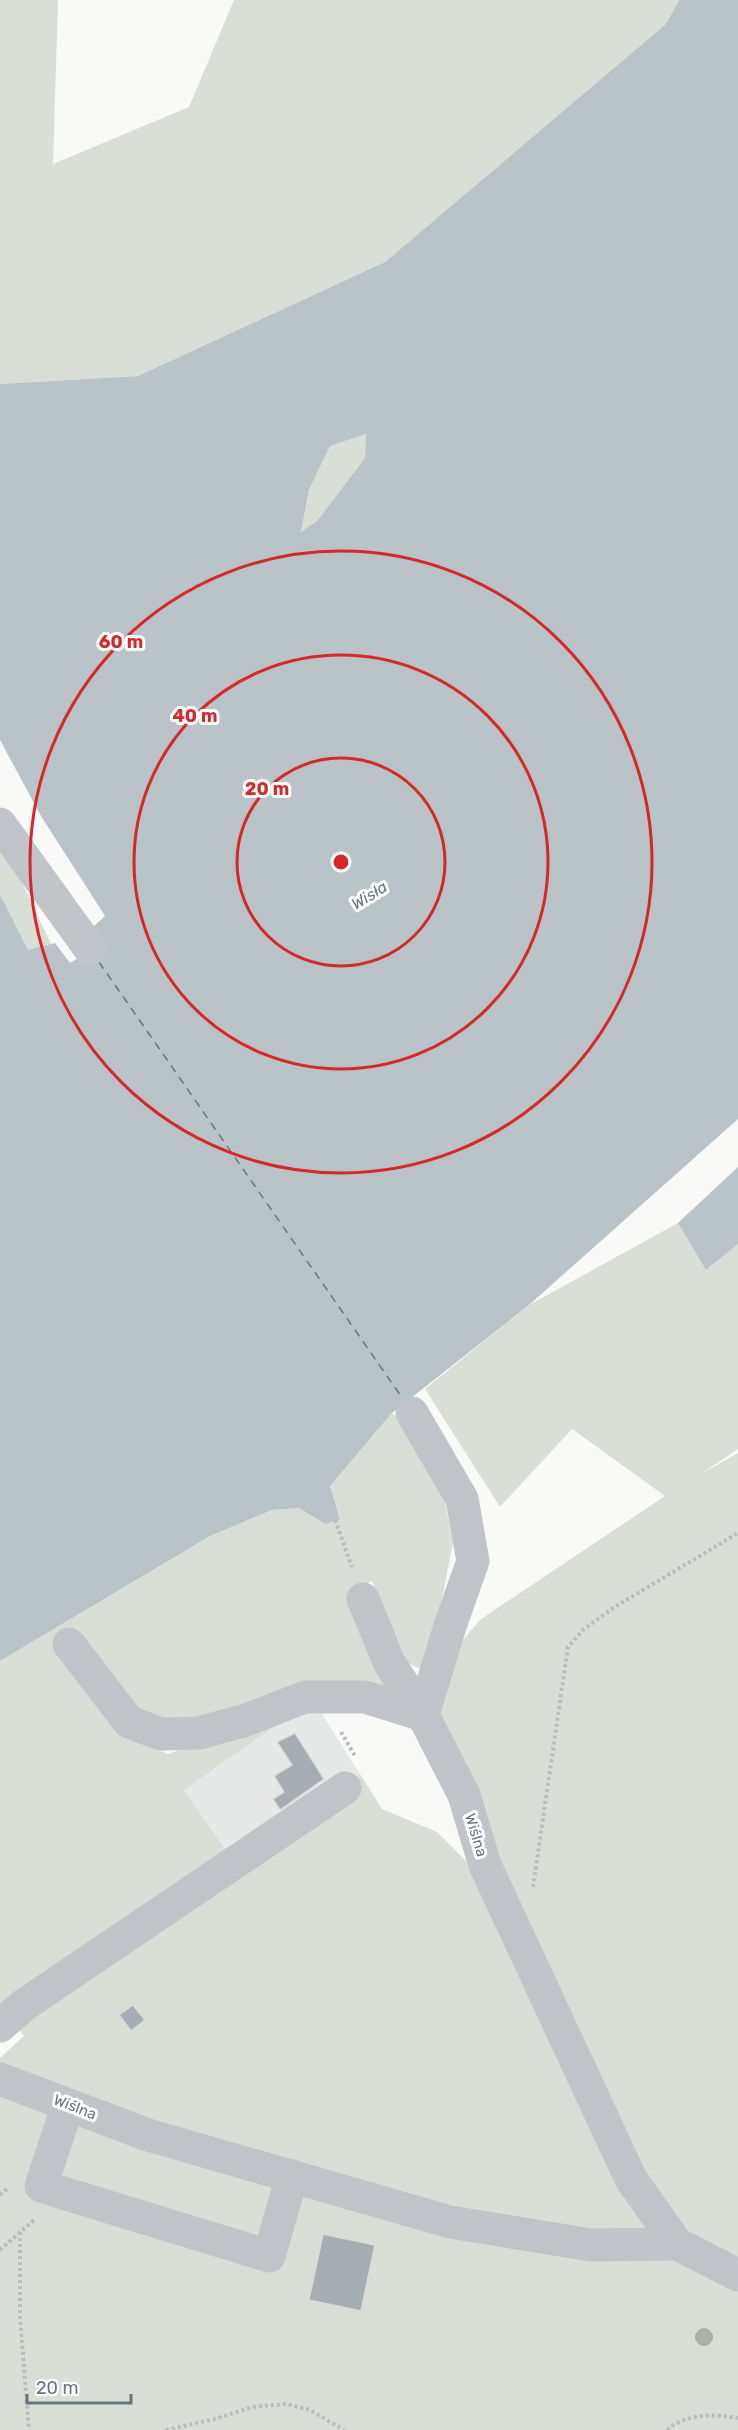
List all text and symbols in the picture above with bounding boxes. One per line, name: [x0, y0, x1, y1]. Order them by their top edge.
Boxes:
text: 60 m: [99, 631, 143, 653]
text: 40 m: [173, 705, 217, 727]
text: 20 m: [245, 778, 289, 800]
centre of rings: [331, 852, 351, 872]
water label: Wisła: [348, 877, 391, 914]
street label: Wiślna: [461, 1811, 491, 1859]
street label: Wiślna: [51, 2091, 99, 2123]
scale bar: [27, 2367, 130, 2405]
text: 20 m: [36, 2377, 78, 2399]

